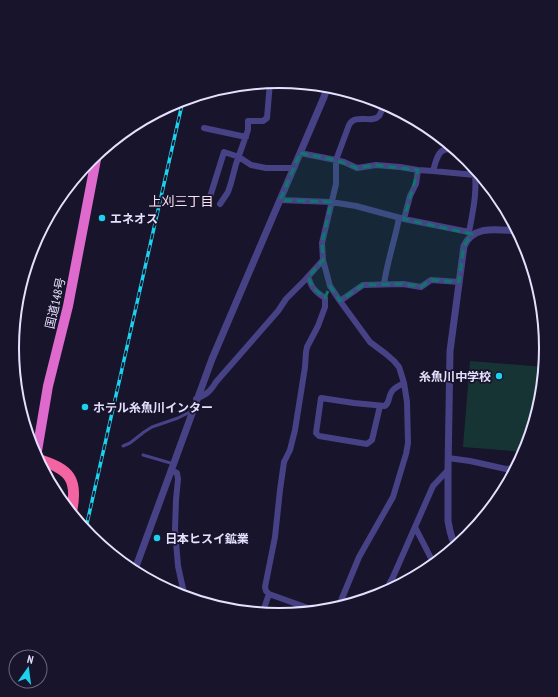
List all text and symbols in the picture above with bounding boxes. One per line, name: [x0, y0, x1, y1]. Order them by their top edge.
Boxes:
district label: 上刈三丁目: [148, 193, 214, 210]
place label: エネオス: [110, 211, 158, 226]
marker: エネオス: [97, 213, 107, 223]
street label: 国道148号: [42, 276, 68, 330]
place label: 糸魚川中学校: [419, 369, 491, 384]
marker: 糸魚川中学校: [494, 371, 504, 381]
place label: ホテル糸魚川インター: [93, 400, 213, 415]
marker: ホテル糸魚川インター: [80, 402, 90, 412]
place label: 日本ヒスイ鉱業: [165, 531, 249, 546]
marker: 日本ヒスイ鉱業: [152, 533, 162, 543]
north arrow: [8, 649, 48, 689]
text: N: [26, 652, 35, 667]

